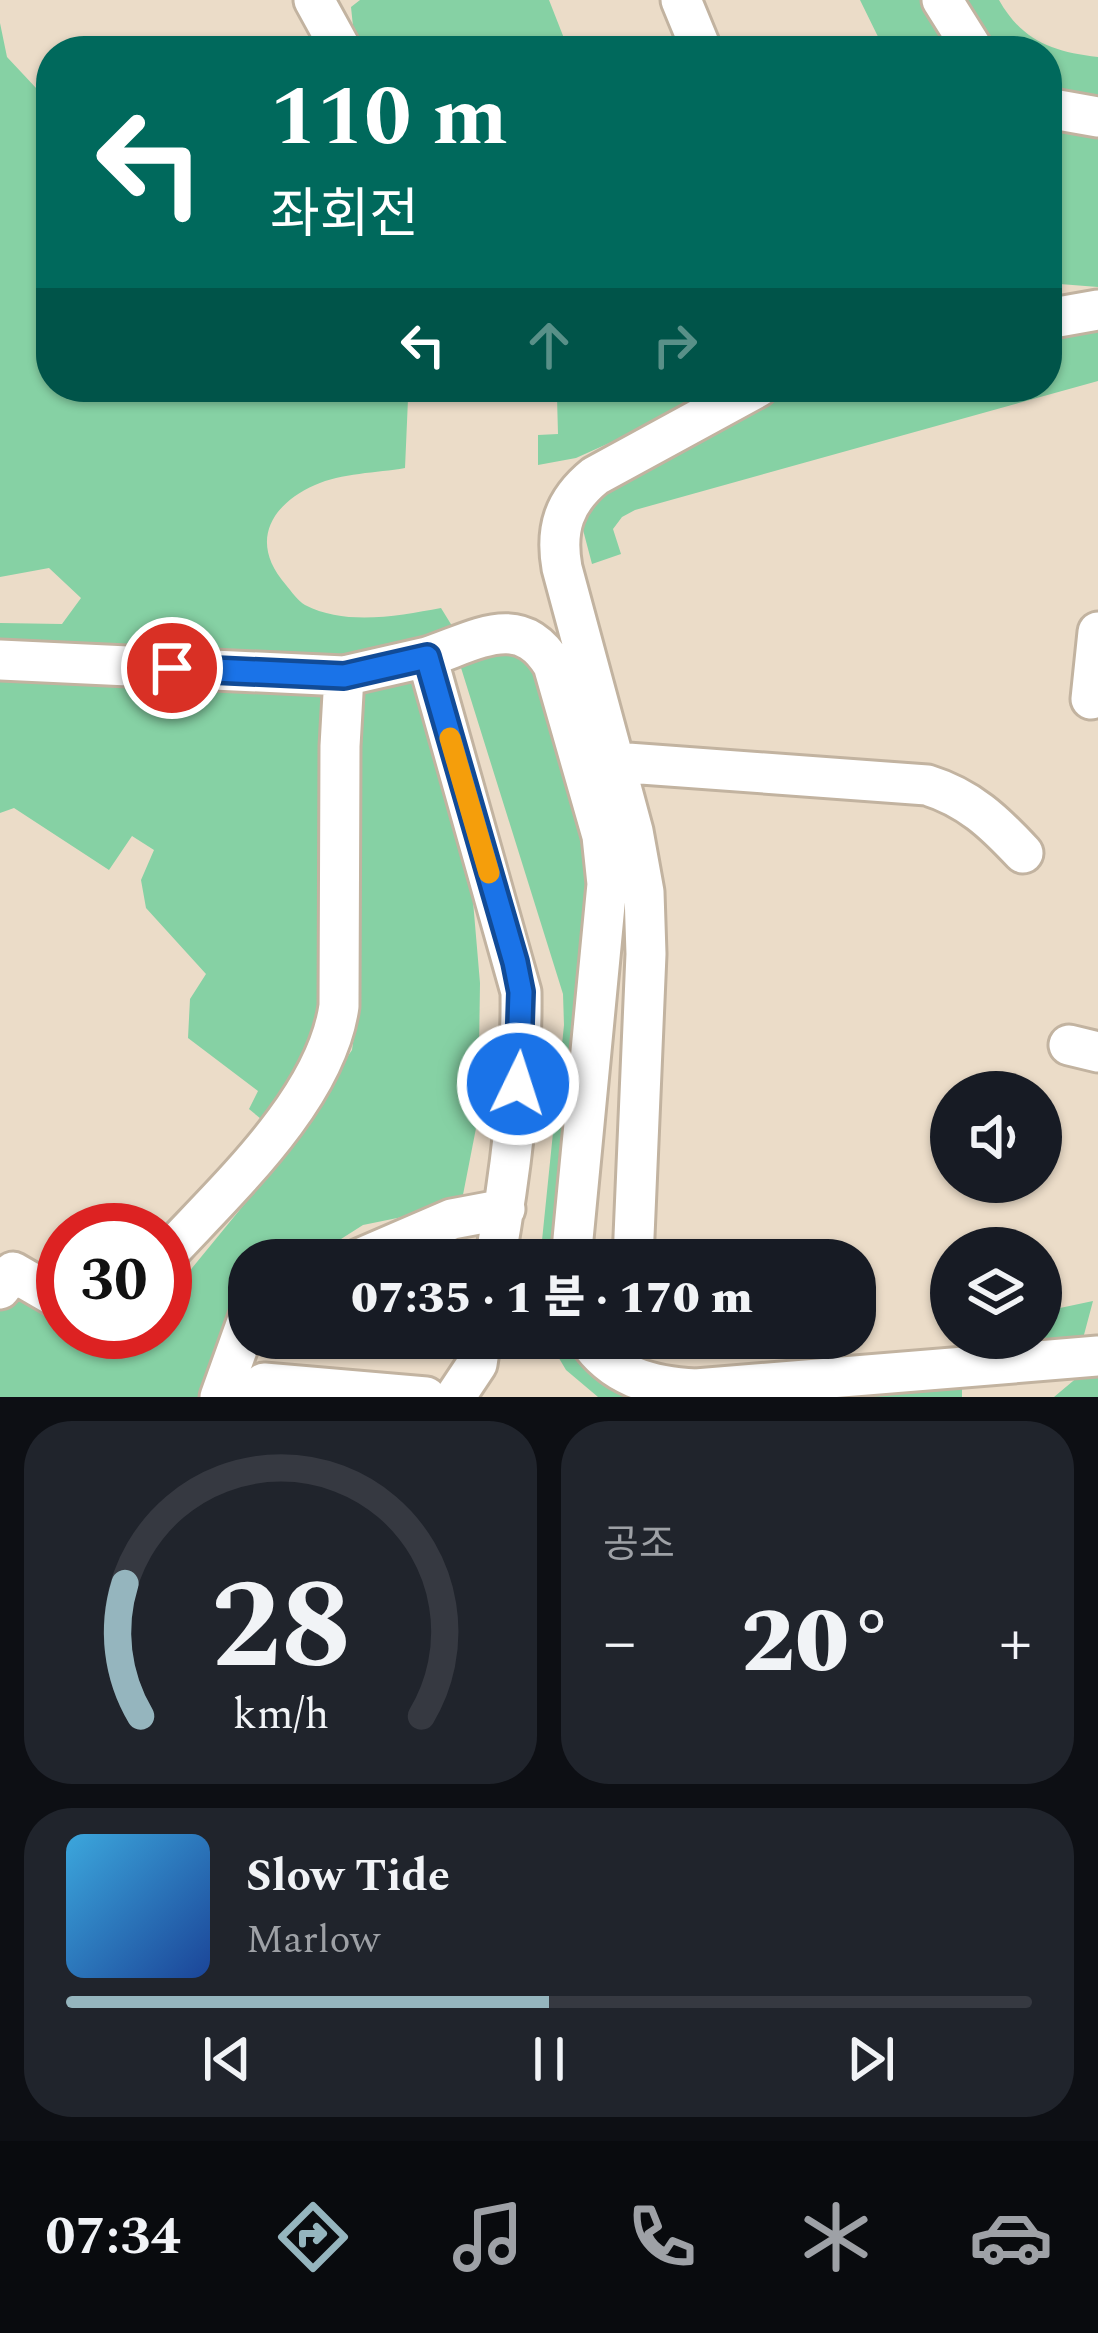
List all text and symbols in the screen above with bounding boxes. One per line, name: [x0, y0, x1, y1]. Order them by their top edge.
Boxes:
text: 110 m: [270, 54, 508, 182]
icon: left: [72, 84, 228, 240]
text: 좌회전: [270, 175, 419, 257]
icon: left: [390, 312, 456, 378]
icon: ahead: [516, 312, 582, 378]
icon: right: [642, 312, 708, 378]
pin: [121, 617, 223, 719]
icon: arrive: [139, 635, 205, 701]
position arrow: [455, 1021, 581, 1147]
map controls: [930, 1071, 1062, 1359]
button: sound: [930, 1071, 1062, 1203]
speed limit sign: 30: [36, 1203, 192, 1359]
button: layers: [930, 1227, 1062, 1359]
text: 07:35 · 1 분 · 170 m: [351, 1264, 753, 1333]
text: 공조: [603, 1516, 675, 1575]
text: 28: [210, 1533, 351, 1723]
text: 20°: [741, 1575, 894, 1712]
text: −: [603, 1593, 636, 1694]
text: +: [999, 1593, 1032, 1694]
text: km/h: [232, 1682, 329, 1747]
text: Slow Tide: [246, 1842, 450, 1911]
text: Marlow: [246, 1911, 380, 1970]
icon: previous: [194, 2026, 260, 2092]
icon: pause: [516, 2026, 582, 2092]
icon: next: [838, 2026, 904, 2092]
icon: directions: [271, 2195, 355, 2279]
icon: music: [446, 2195, 530, 2279]
icon: phone: [620, 2195, 704, 2279]
icon: climate: [794, 2195, 878, 2279]
icon: car: [969, 2195, 1053, 2279]
text: 07:34: [45, 2196, 181, 2278]

